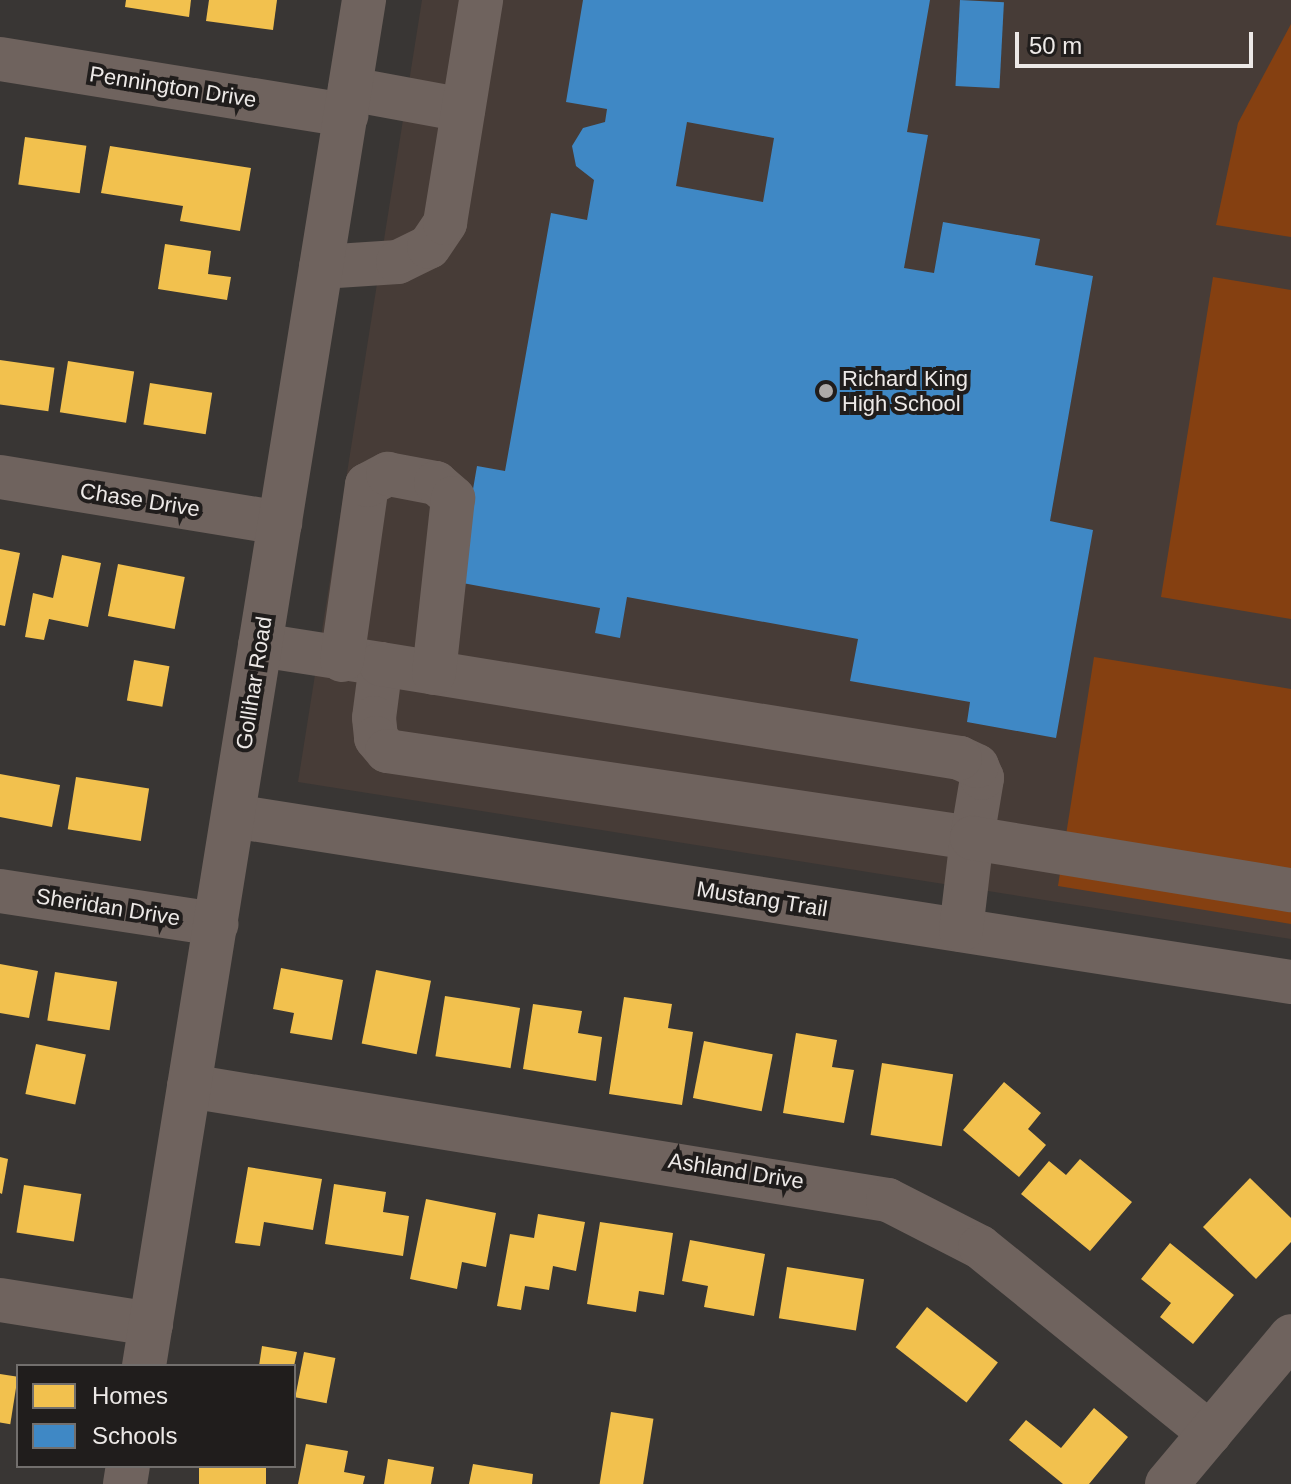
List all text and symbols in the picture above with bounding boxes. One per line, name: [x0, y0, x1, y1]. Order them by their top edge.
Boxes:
scale bar: [1019, 16, 1257, 66]
text: 50 m: [1029, 32, 1082, 59]
street label: Pennington Drive: [88, 61, 258, 113]
place label: Richard King High School: [842, 365, 968, 416]
marker: Richard King High School: [817, 382, 835, 400]
street label: Chase Drive: [78, 477, 202, 523]
street label: Gollihar Road: [230, 615, 278, 751]
street label: Mustang Trail: [695, 876, 829, 922]
street label: Sheridan Drive: [34, 883, 182, 931]
street label: Ashland Drive: [666, 1147, 806, 1195]
legend: [16, 1364, 296, 1468]
text: Homes: [92, 1382, 168, 1409]
text: Schools: [92, 1422, 177, 1449]

